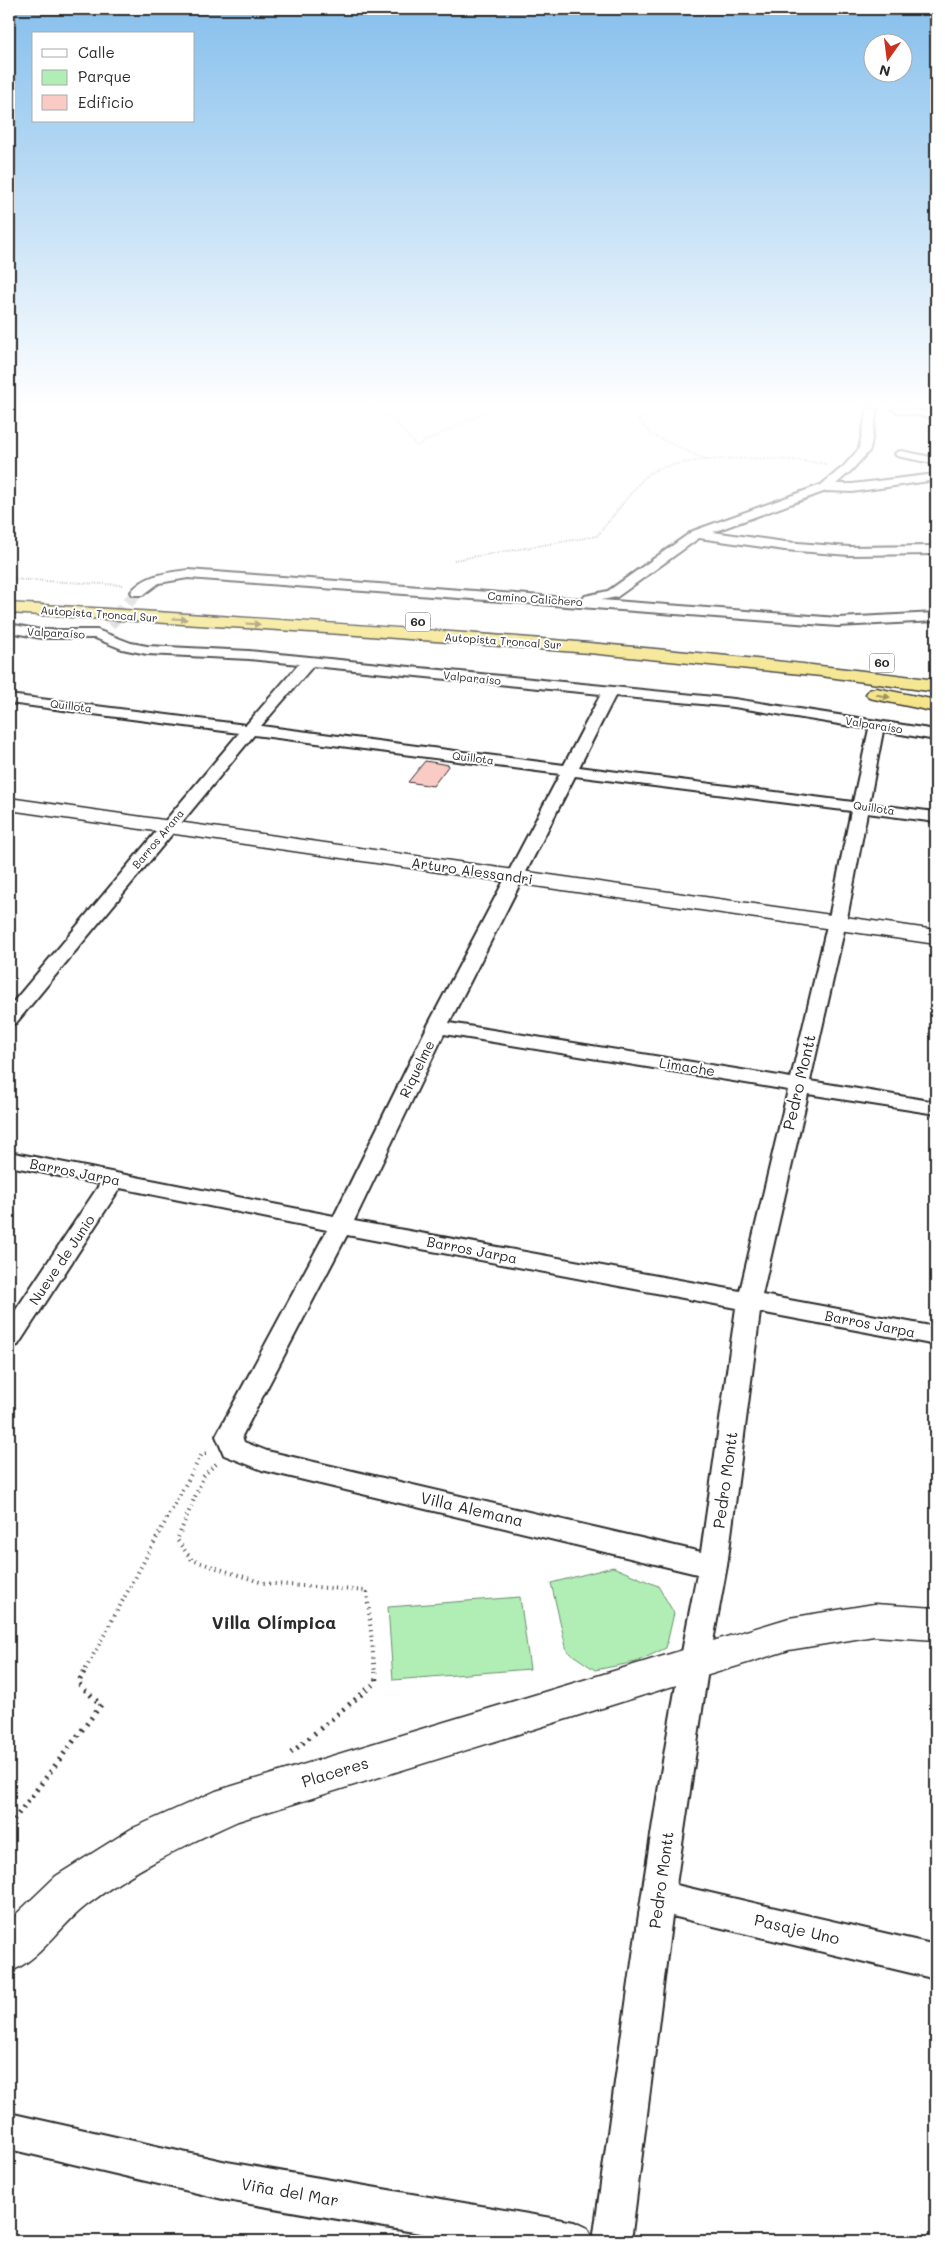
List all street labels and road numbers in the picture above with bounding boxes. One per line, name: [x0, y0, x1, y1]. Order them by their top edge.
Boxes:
street label: Camino Calichero: [487, 588, 584, 609]
street label: Autopista Troncal Sur: [40, 602, 158, 625]
road number: 60: [406, 612, 430, 632]
street label: Valparaíso: [27, 623, 86, 642]
street label: Autopista Troncal Sur: [444, 629, 562, 652]
road number: 60: [870, 654, 894, 672]
street label: Valparaíso: [442, 667, 502, 688]
street label: Quillota: [49, 696, 93, 716]
street label: Valparaíso: [844, 713, 904, 737]
street label: Quillota: [451, 748, 495, 768]
street label: Quillota: [852, 797, 896, 818]
street label: Barros Arana: [128, 806, 187, 871]
street label: Arturo Alessandri: [410, 853, 534, 888]
street label: Pedro Montt: [777, 1032, 820, 1132]
street label: Riquelme: [394, 1037, 439, 1101]
street label: Limache: [658, 1053, 716, 1080]
street label: Barros Jarpa: [28, 1153, 122, 1190]
street label: Nueve de Junio: [24, 1211, 99, 1309]
street label: Barros Jarpa: [425, 1231, 519, 1268]
street label: Barros Jarpa: [823, 1305, 917, 1342]
street label: Pedro Montt: [707, 1430, 742, 1530]
street label: Villa Alemana: [419, 1486, 526, 1531]
street label: Placeres: [299, 1751, 371, 1792]
street label: Pedro Montt: [643, 1830, 678, 1930]
street label: Pasaje Uno: [752, 1909, 842, 1949]
street label: Viña del Mar: [239, 2173, 341, 2210]

